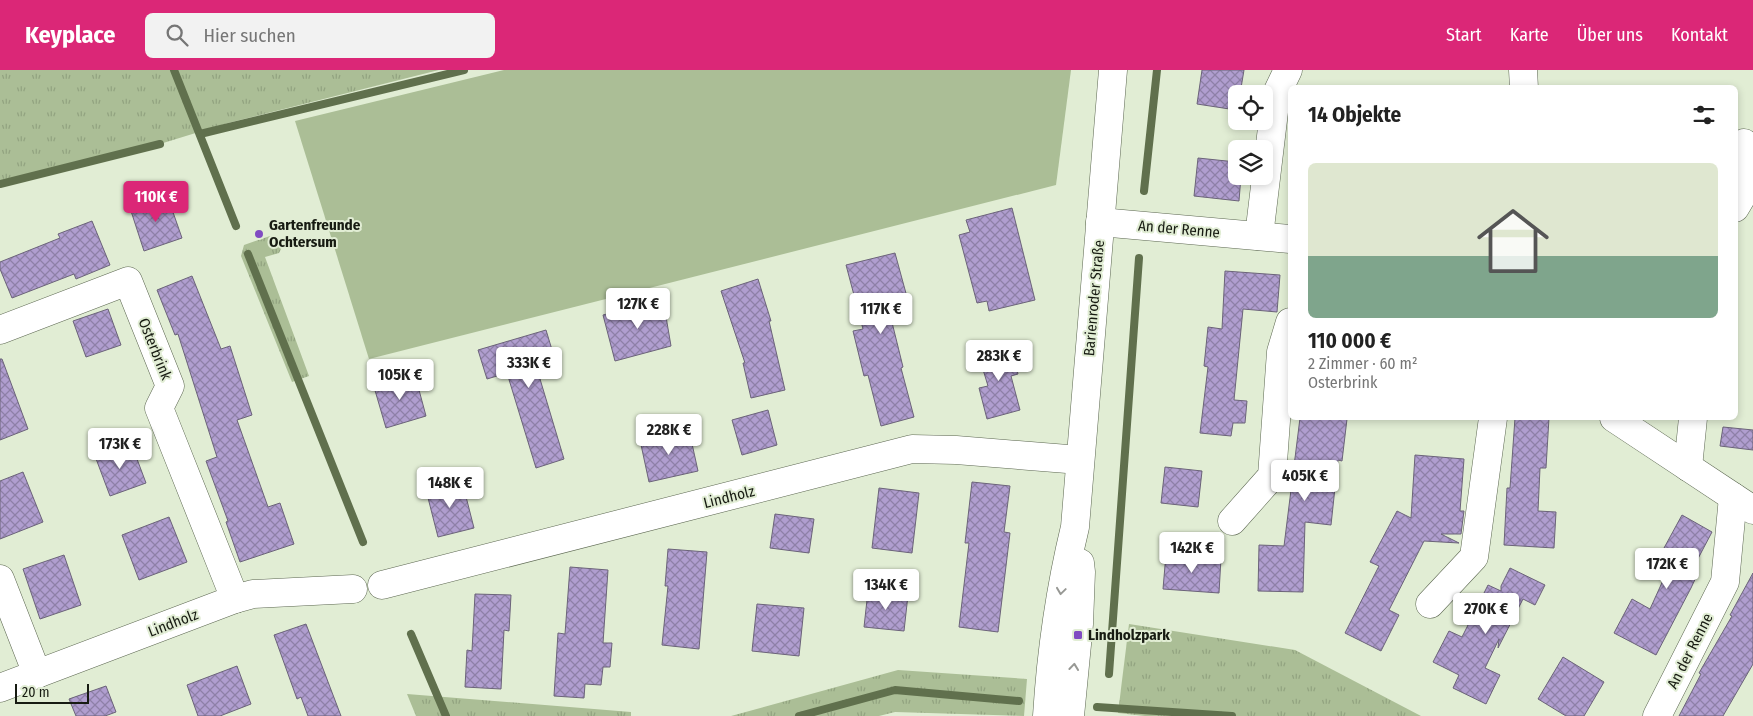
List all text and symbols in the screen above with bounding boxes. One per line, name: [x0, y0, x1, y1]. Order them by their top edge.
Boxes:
search box: [145, 13, 495, 58]
text: Keyplace: [25, 21, 115, 49]
icon: search: [163, 21, 191, 49]
text: Hier suchen: [203, 24, 296, 47]
text: Start: [1446, 24, 1482, 46]
text: Karte: [1510, 24, 1549, 46]
text: Über uns: [1577, 24, 1643, 46]
text: Kontakt: [1671, 24, 1728, 46]
map controls: [1228, 85, 1273, 185]
button: locate: [1228, 85, 1273, 130]
icon: filters: [1690, 101, 1718, 129]
text: 14 Objekte: [1308, 102, 1401, 128]
button: layers: [1228, 140, 1273, 185]
pin: 110K €: [115, 180, 197, 223]
text: 110K €: [134, 187, 178, 206]
icon: home: [1468, 196, 1558, 286]
place label: Gartenfreunde Ochtersum: [269, 216, 361, 251]
street label: An der Renne: [1137, 216, 1221, 242]
marker: Gartenfreunde Ochtersum: [253, 228, 265, 240]
street label: Barienroder Straße: [1080, 239, 1108, 357]
pin: 127K €: [597, 288, 679, 330]
pin: 117K €: [840, 292, 922, 335]
text: 127K €: [617, 294, 659, 313]
text: 117K €: [860, 299, 902, 318]
street label: Osterbrink: [134, 315, 176, 383]
text: 110 000 €: [1308, 328, 1391, 354]
pin: 283K €: [958, 340, 1040, 382]
pin: 333K €: [488, 346, 570, 389]
text: 283K €: [977, 346, 1021, 365]
text: 333K €: [507, 353, 551, 372]
text: 2 Zimmer · 60 m²: [1308, 354, 1417, 373]
pin: 105K €: [359, 358, 441, 401]
text: 105K €: [378, 365, 422, 384]
text: Osterbrink: [1308, 373, 1377, 392]
pin: 228K €: [628, 414, 710, 456]
text: 228K €: [647, 420, 691, 439]
pin: 173K €: [79, 428, 161, 470]
text: 173K €: [99, 434, 141, 453]
pin: 405K €: [1264, 460, 1346, 502]
pin: 148K €: [409, 466, 491, 509]
text: 405K €: [1282, 466, 1328, 485]
text: 148K €: [428, 473, 472, 492]
street label: Lindholz: [701, 482, 757, 512]
pin: 142K €: [1151, 532, 1233, 574]
text: 142K €: [1170, 538, 1214, 557]
pin: 172K €: [1626, 548, 1708, 590]
text: 172K €: [1646, 554, 1688, 573]
pin: 134K €: [845, 568, 927, 611]
text: 134K €: [864, 575, 908, 594]
one-way arrow: [1057, 587, 1067, 596]
pin: 270K €: [1445, 592, 1527, 635]
text: 270K €: [1464, 599, 1508, 618]
street label: Lindholz: [145, 605, 201, 641]
street label: An der Renne: [1663, 610, 1717, 692]
place label: Lindholzpark: [1088, 626, 1170, 644]
marker: Lindholzpark: [1072, 629, 1084, 641]
one-way arrow: [1068, 663, 1079, 671]
scale bar: [15, 681, 89, 704]
text: 20 m: [22, 684, 50, 701]

